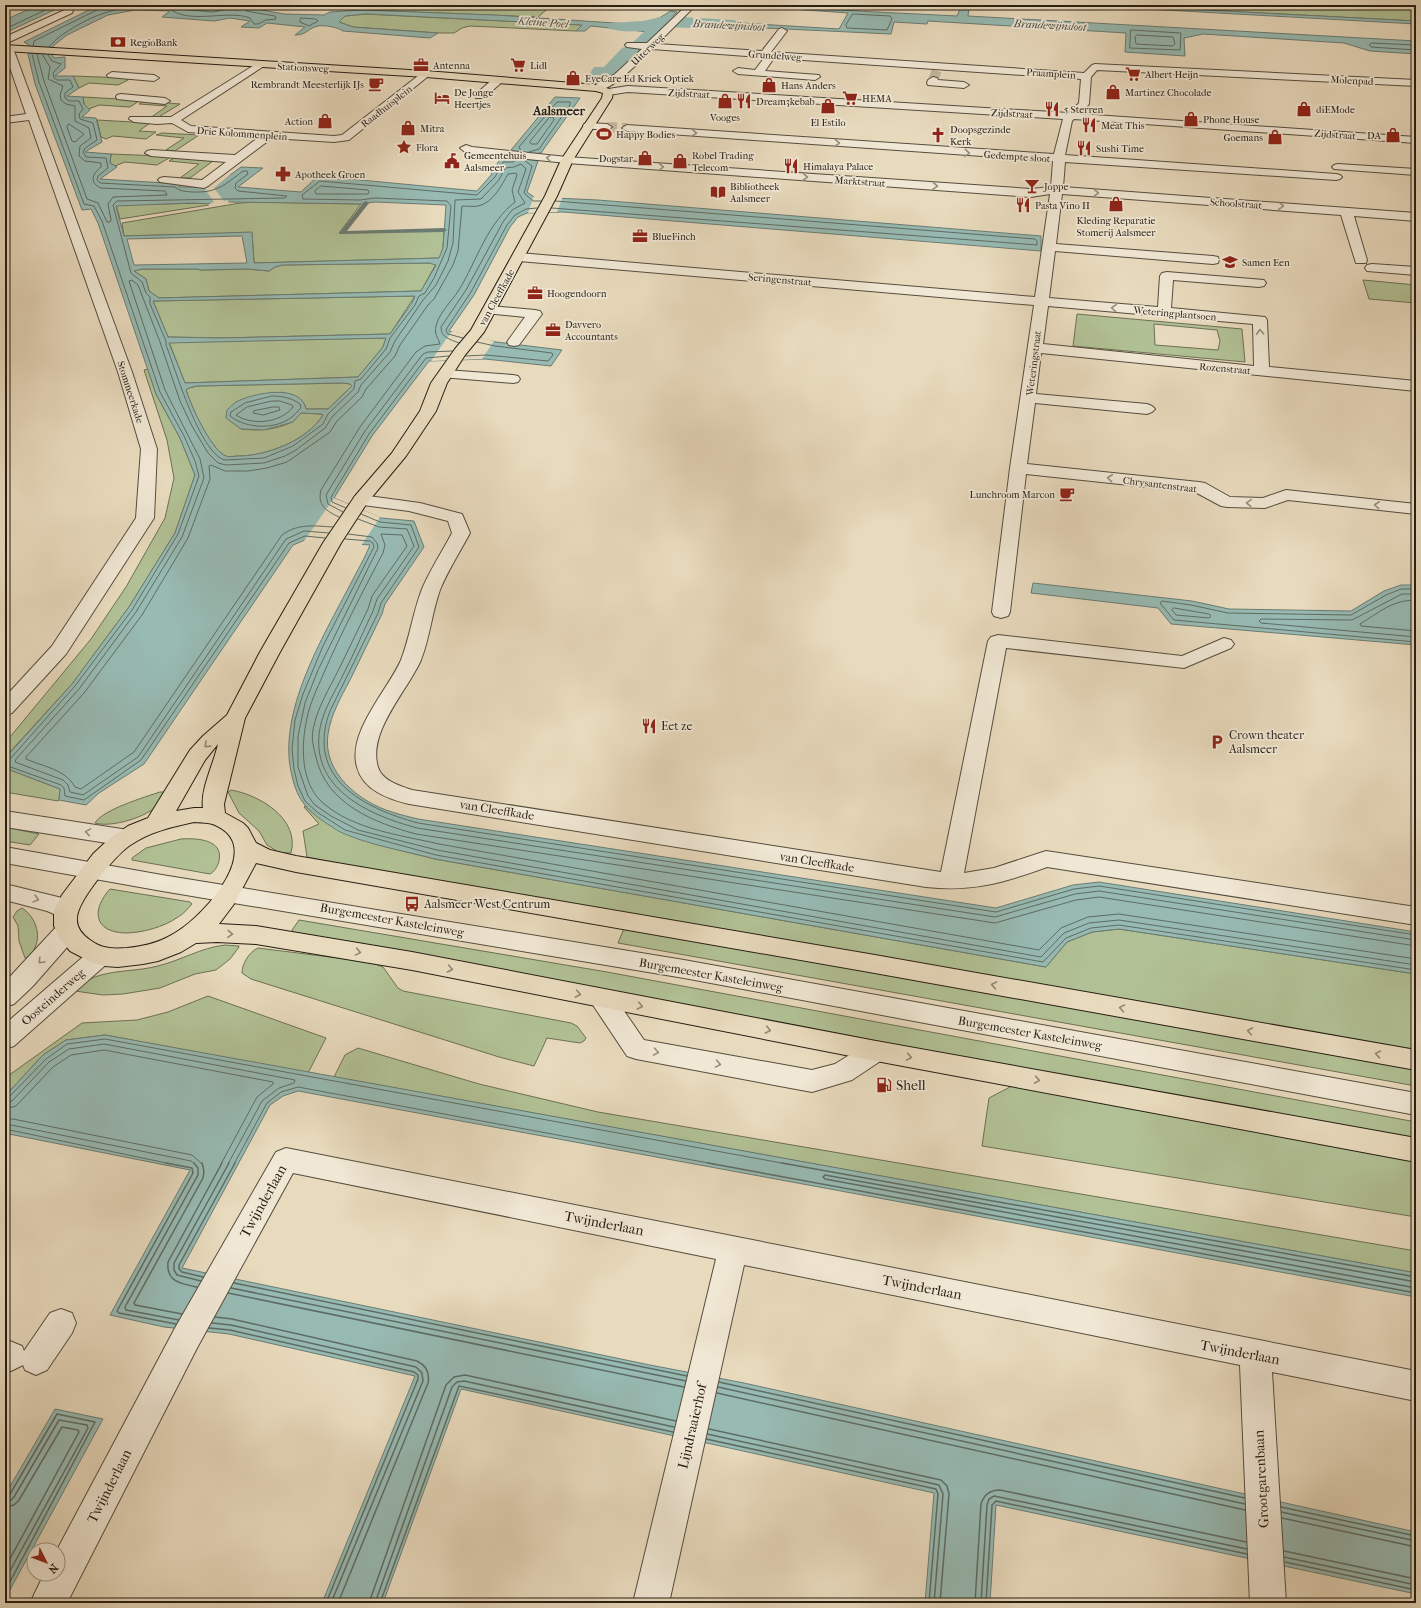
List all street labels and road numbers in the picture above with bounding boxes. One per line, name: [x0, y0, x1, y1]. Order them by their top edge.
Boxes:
street label: Uiterweg: [629, 31, 667, 68]
street label: Grundelweg: [748, 48, 803, 64]
street label: Stationsweg: [277, 61, 330, 75]
street label: Praamplein: [1026, 66, 1076, 82]
street label: Molenpad: [1330, 74, 1374, 88]
street label: Raadhuisplein: [359, 83, 415, 130]
street label: Zijdstraat: [668, 87, 711, 101]
street label: Zijdstraat: [991, 107, 1034, 121]
street label: Drie Kolommenplein: [196, 125, 288, 143]
street label: Zijdstraat: [1314, 128, 1357, 142]
street label: Gedempte sloot: [983, 149, 1051, 165]
street label: Marktstraat: [834, 174, 886, 190]
street label: Schoolstraat: [1209, 196, 1263, 212]
street label: van Cleeffkade: [476, 267, 517, 328]
street label: Seringenstraat: [748, 271, 813, 289]
street label: Weteringplantsoen: [1132, 304, 1217, 324]
street label: Weteringstraat: [1024, 330, 1044, 397]
street label: Stommeerkade: [114, 360, 146, 425]
street label: Rozenstraat: [1199, 361, 1252, 377]
street label: Chrysantenstraat: [1122, 474, 1198, 496]
street label: van Cleeffkade: [459, 797, 535, 823]
street label: van Cleeffkade: [779, 849, 855, 875]
street label: Burgemeester Kasteleinweg: [319, 900, 465, 940]
street label: Burgemeester Kasteleinweg: [638, 955, 784, 995]
street label: Oosteinderweg: [18, 965, 88, 1028]
street label: Burgemeester Kasteleinweg: [957, 1013, 1103, 1053]
street label: Twijnderlaan: [236, 1162, 290, 1241]
street label: Twijnderlaan: [563, 1207, 645, 1240]
street label: Twijnderlaan: [881, 1271, 963, 1304]
street label: Twijnderlaan: [1199, 1336, 1281, 1369]
street label: Lijndraaierhof: [674, 1379, 711, 1470]
street label: Grootgarenbaan: [1250, 1430, 1273, 1528]
street label: Twijnderlaan: [84, 1446, 135, 1526]

